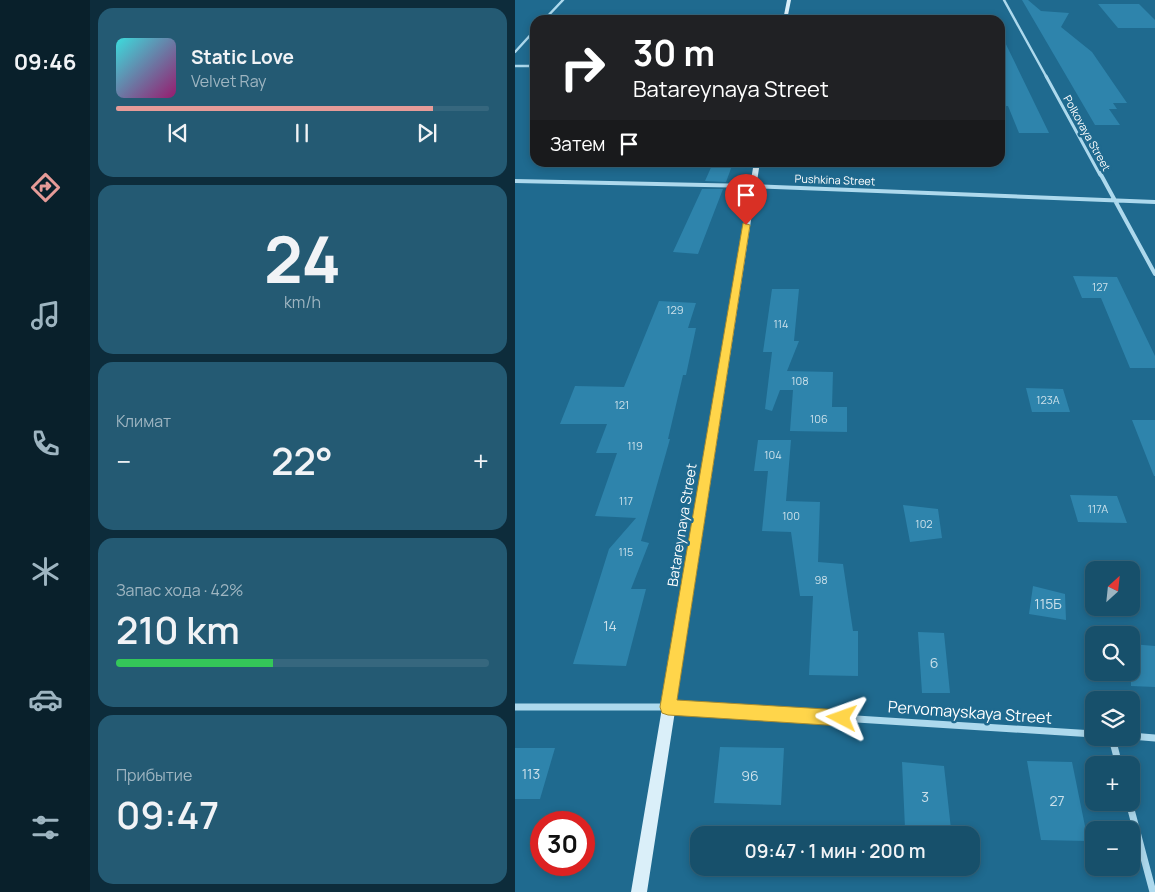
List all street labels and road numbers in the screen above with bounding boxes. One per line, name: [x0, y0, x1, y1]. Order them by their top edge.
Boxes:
street label: Polkovaya Street: [1060, 92, 1114, 173]
street label: Pushkina Street: [794, 171, 876, 188]
street label: Batareynaya Street: [662, 462, 701, 588]
street label: Pervomayskaya Street: [887, 695, 1053, 729]

